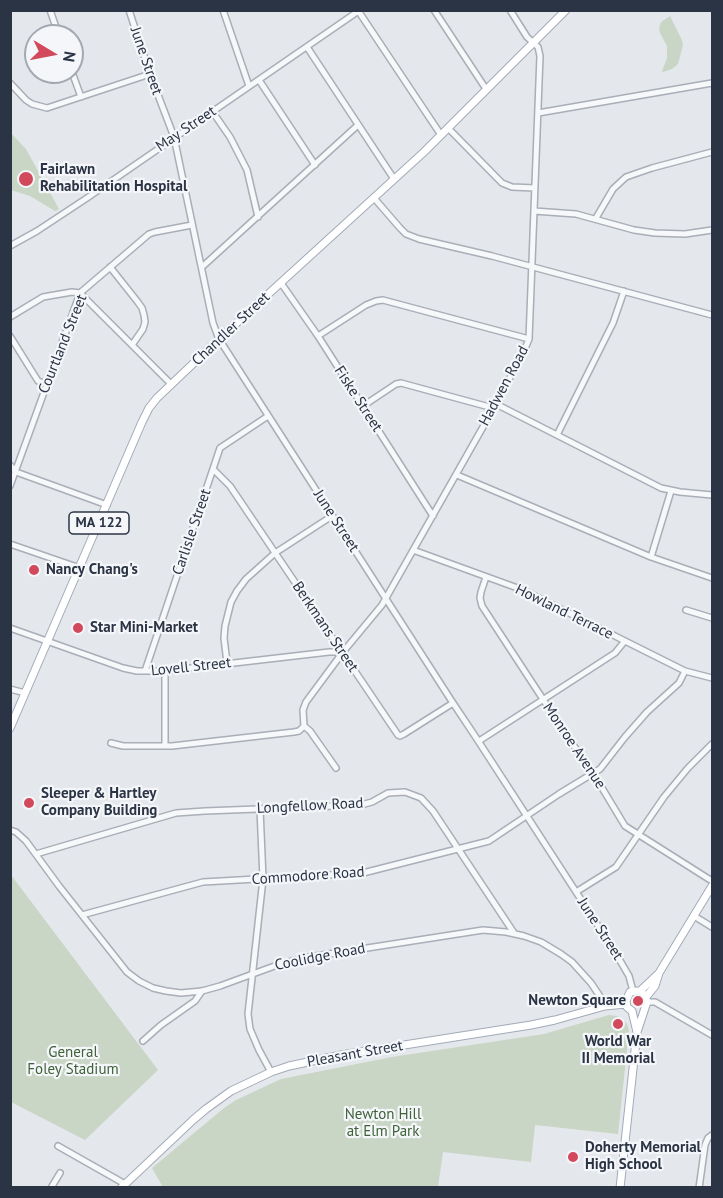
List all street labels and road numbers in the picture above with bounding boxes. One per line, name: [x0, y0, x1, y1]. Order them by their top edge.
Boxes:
street label: June Street: [126, 25, 166, 97]
street label: May Street: [153, 102, 219, 156]
street label: Chandler Street: [188, 288, 274, 370]
street label: Courtland Street: [35, 292, 91, 396]
street label: Hadwen Road: [475, 343, 533, 429]
street label: Fiske Street: [330, 363, 386, 435]
street label: June Street: [309, 486, 363, 556]
street label: Carlisle Street: [169, 487, 215, 577]
road number: MA 122: [69, 512, 129, 534]
street label: Berkmans Street: [288, 578, 362, 676]
street label: Howland Terrace: [512, 581, 616, 643]
street label: Lovell Street: [150, 654, 232, 680]
street label: Monroe Avenue: [539, 700, 609, 792]
street label: Longfellow Road: [256, 794, 364, 818]
street label: Commodore Road: [251, 863, 365, 889]
street label: June Street: [573, 894, 627, 964]
street label: Coolidge Road: [273, 939, 367, 975]
street label: Pleasant Street: [306, 1037, 404, 1071]

